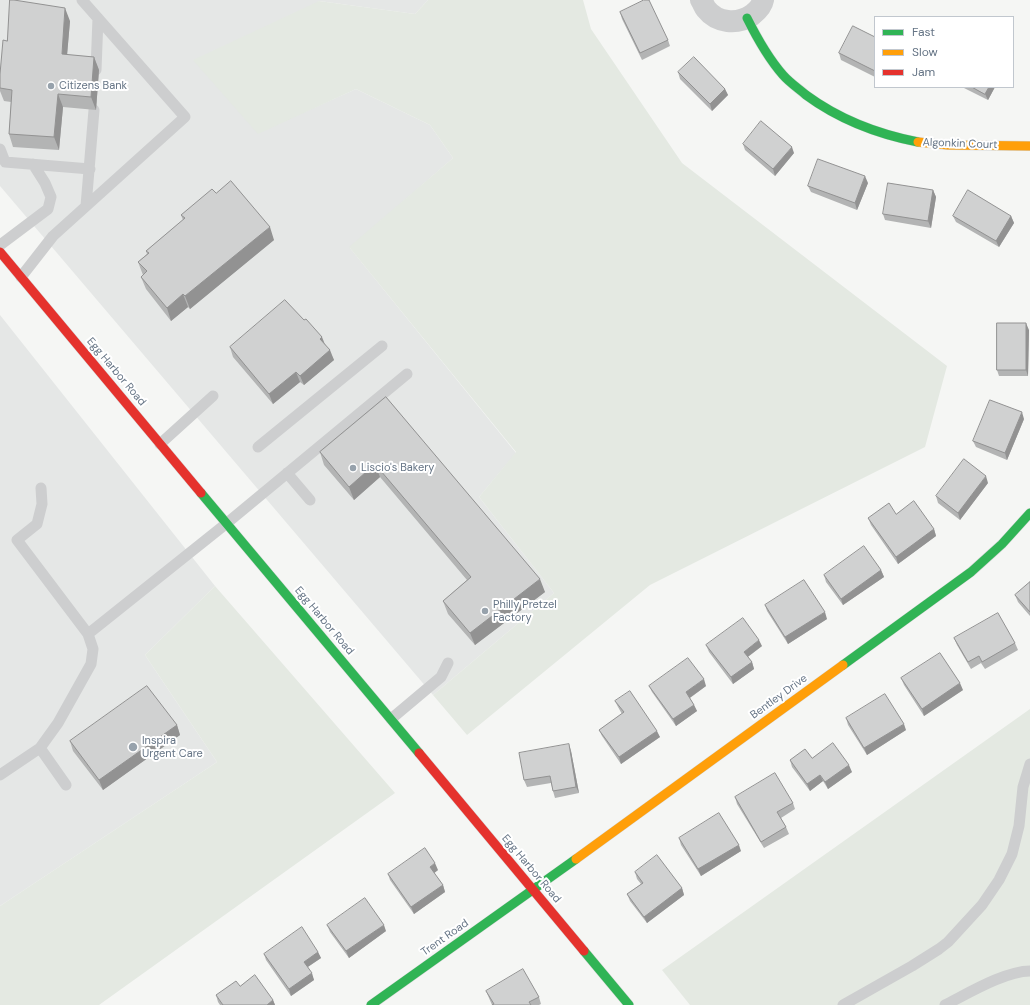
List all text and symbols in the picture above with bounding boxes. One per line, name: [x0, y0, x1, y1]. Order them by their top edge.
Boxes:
legend: [874, 16, 1014, 88]
text: Fast: [912, 24, 935, 40]
text: Slow: [912, 44, 938, 60]
text: Jam: [912, 64, 935, 80]
place label: Citizens Bank: [59, 79, 127, 93]
marker: Citizens Bank: [46, 81, 56, 91]
street label: Algonkin Court: [922, 136, 998, 152]
street label: Egg Harbor Road: [84, 335, 148, 409]
place label: Liscio's Bakery: [361, 461, 434, 475]
marker: Liscio's Bakery: [348, 463, 358, 473]
street label: Egg Harbor Road: [292, 584, 356, 658]
place label: Philly Pretzel Factory: [493, 598, 557, 624]
marker: Philly Pretzel Factory: [480, 606, 490, 616]
street label: Bentley Drive: [748, 672, 810, 722]
place label: Inspira Urgent Care: [142, 734, 203, 760]
marker: Inspira Urgent Care: [127, 741, 139, 753]
street label: Egg Harbor Road: [499, 832, 563, 906]
street label: Trent Road: [419, 917, 471, 959]

